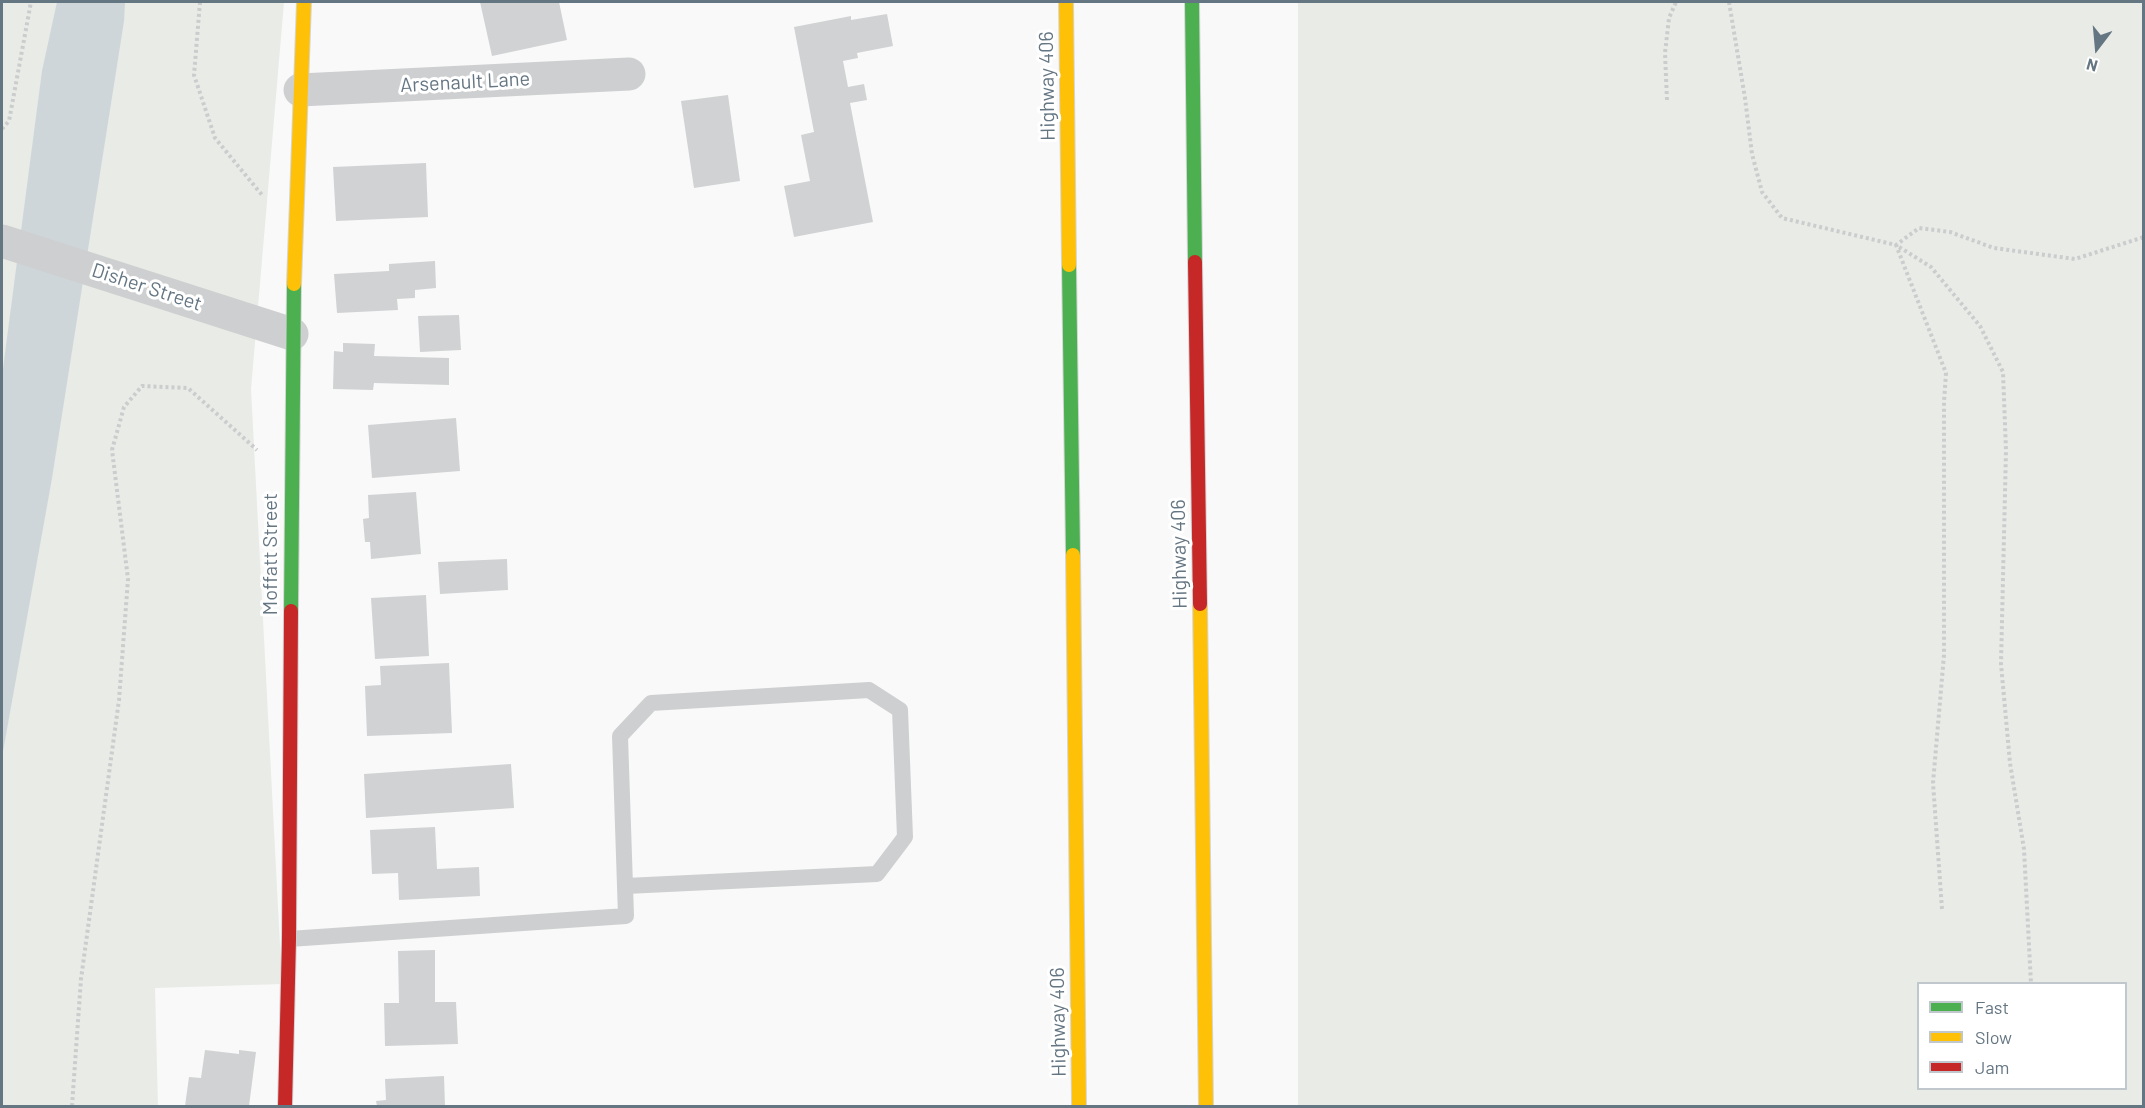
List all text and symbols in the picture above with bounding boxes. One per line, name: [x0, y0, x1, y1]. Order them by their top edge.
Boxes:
north arrow: [2067, 18, 2127, 78]
street label: Highway 406: [1034, 31, 1060, 141]
text: N: [2084, 55, 2100, 76]
street label: Arsenault Lane: [399, 67, 531, 97]
street label: Disher Street: [89, 258, 205, 316]
street label: Moffatt Street: [258, 493, 282, 615]
street label: Highway 406: [1166, 499, 1192, 609]
street label: Highway 406: [1045, 967, 1071, 1077]
legend: [1917, 982, 2127, 1090]
text: Fast: [1975, 996, 2009, 1018]
text: Slow: [1975, 1026, 2012, 1048]
text: Jam: [1975, 1056, 2009, 1078]

